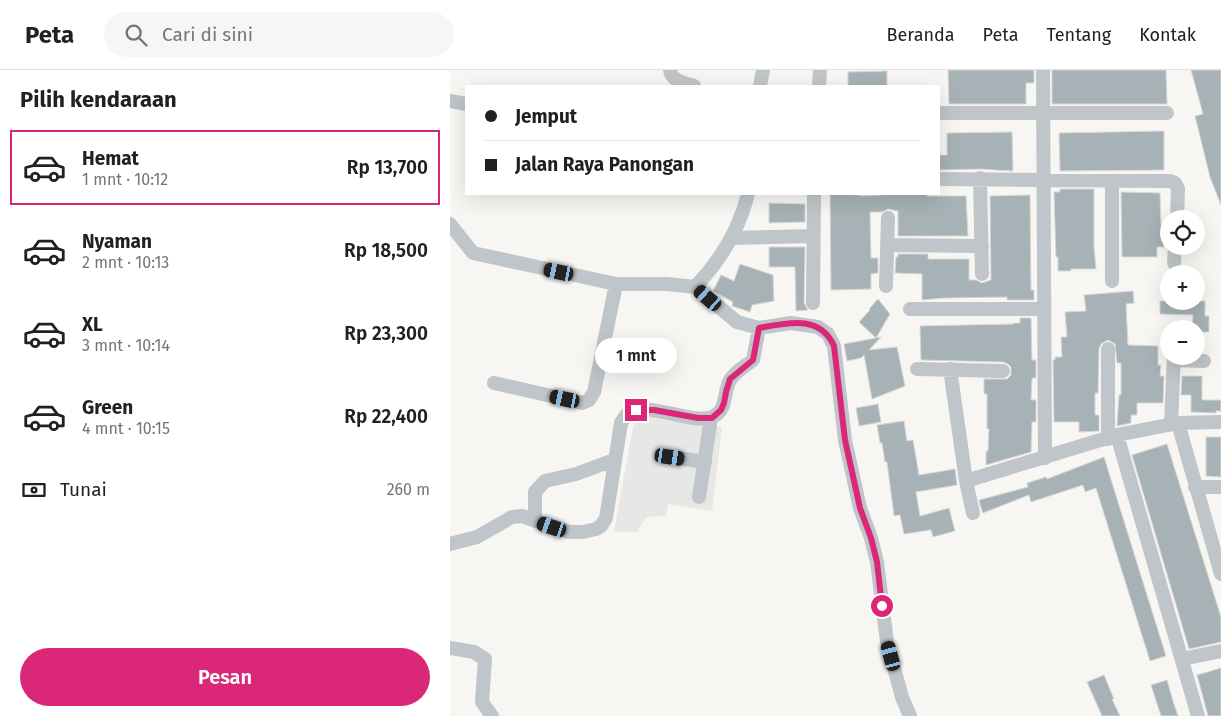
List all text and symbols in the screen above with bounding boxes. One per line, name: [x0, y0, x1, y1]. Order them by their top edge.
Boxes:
search box: [104, 12, 454, 57]
text: Peta: [25, 21, 74, 49]
icon: search: [122, 21, 150, 49]
text: Cari di sini: [162, 23, 253, 46]
text: Beranda: [887, 24, 955, 46]
text: Peta: [983, 24, 1018, 46]
text: Tentang: [1046, 24, 1111, 46]
text: Kontak: [1139, 24, 1196, 46]
text: Pilih kendaraan: [20, 86, 177, 113]
text: Jemput: [515, 105, 577, 128]
icon: car: [22, 145, 67, 190]
text: Hemat: [82, 147, 139, 170]
text: Jalan Raya Panongan: [515, 153, 694, 176]
text: Rp 13,700: [347, 156, 428, 179]
text: 1 mnt · 10:12: [82, 170, 168, 189]
map controls: [1160, 210, 1205, 365]
button: locate: [1160, 210, 1205, 255]
icon: car: [22, 228, 67, 273]
text: Nyaman: [82, 230, 152, 253]
text: Rp 18,500: [344, 239, 428, 262]
text: 2 mnt · 10:13: [82, 253, 169, 272]
car: [542, 262, 575, 282]
button: +: [1160, 265, 1205, 310]
car: [691, 282, 724, 314]
icon: car: [22, 311, 67, 356]
text: XL: [82, 313, 103, 336]
button: −: [1160, 320, 1205, 365]
text: Rp 23,300: [344, 322, 428, 345]
text: 3 mnt · 10:14: [82, 336, 170, 355]
callout: 1 mnt: [595, 338, 677, 372]
text: 1 mnt: [616, 346, 656, 365]
car: [548, 389, 581, 409]
icon: car: [22, 394, 67, 439]
text: Green: [82, 396, 133, 419]
route end: [625, 399, 647, 421]
text: Rp 22,400: [344, 405, 428, 428]
text: 4 mnt · 10:15: [82, 419, 170, 438]
car: [654, 447, 685, 467]
icon: cash: [20, 476, 48, 504]
text: Tunai: [60, 478, 107, 501]
text: 260 m: [387, 480, 430, 499]
car: [535, 515, 568, 539]
route start: [871, 595, 893, 617]
car: [879, 640, 902, 672]
button: Pesan: [20, 648, 430, 706]

